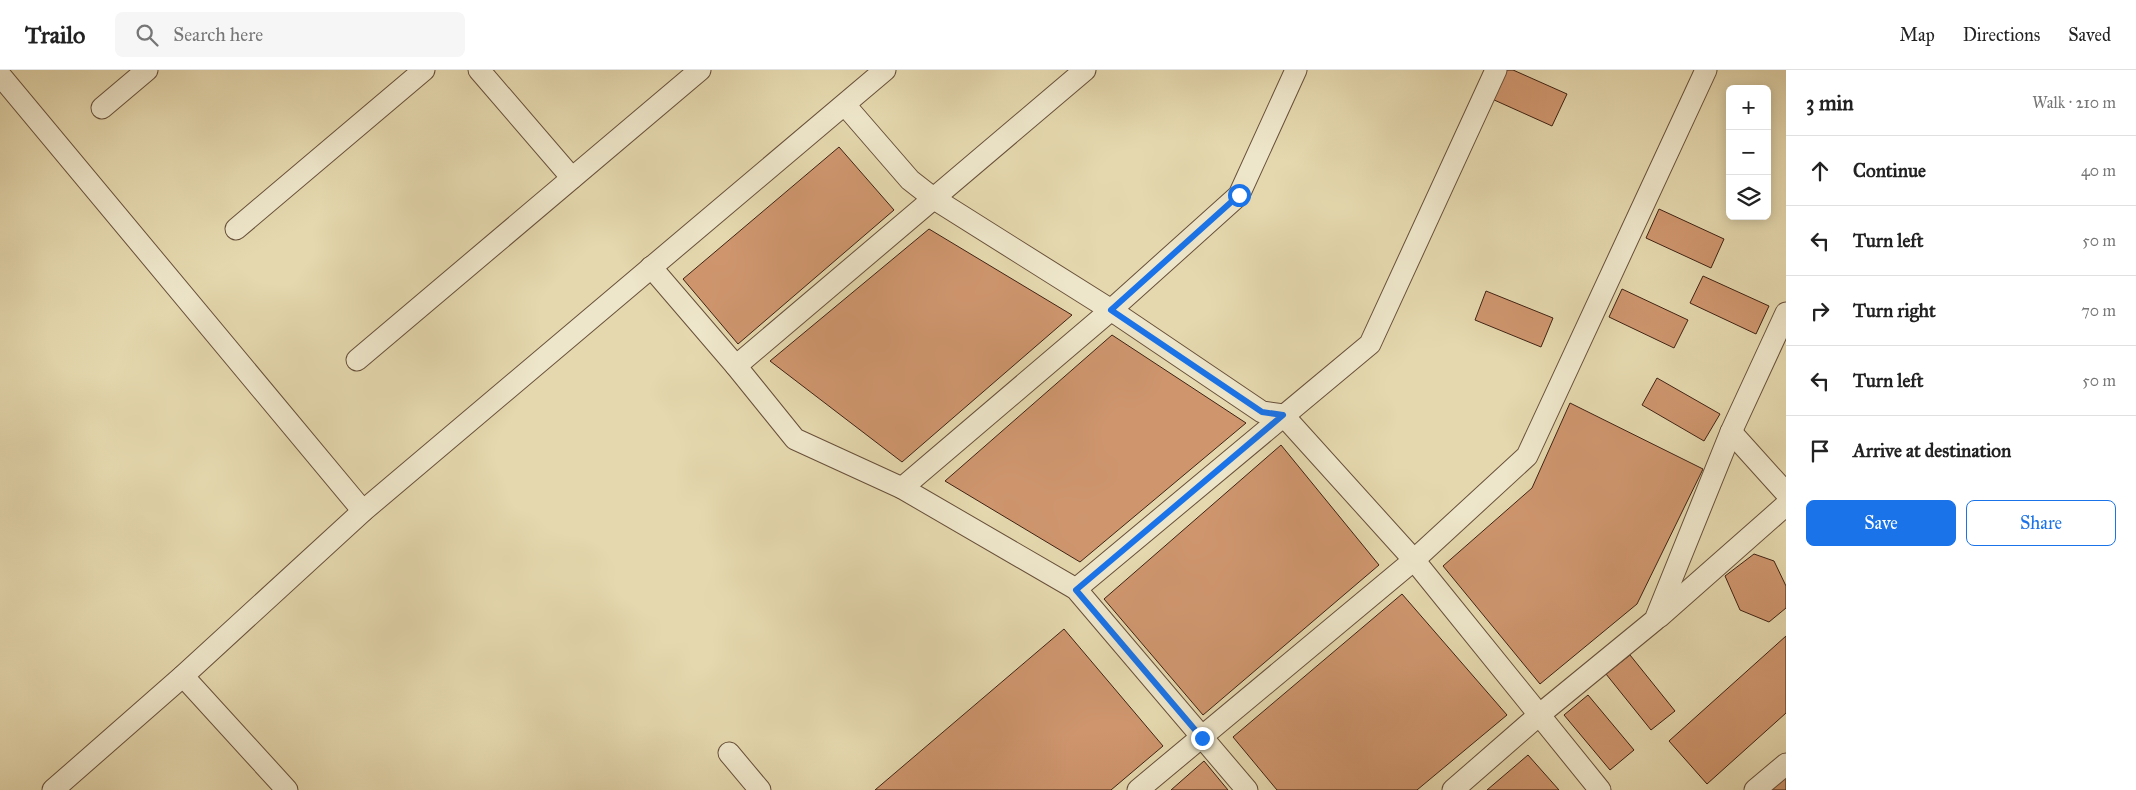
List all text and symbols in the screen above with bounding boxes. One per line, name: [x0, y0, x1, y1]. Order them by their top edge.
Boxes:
search box: [115, 12, 465, 57]
text: Trailo: [25, 20, 85, 50]
icon: search: [133, 21, 161, 49]
text: Search here: [173, 23, 263, 46]
text: Map: [1899, 24, 1935, 46]
text: Directions: [1963, 24, 2040, 46]
text: Saved: [2068, 24, 2111, 46]
map controls: [1726, 85, 1771, 220]
button: +: [1726, 85, 1771, 130]
text: 3 min: [1806, 90, 1854, 116]
text: Walk · 210 m: [2032, 93, 2116, 112]
button: −: [1726, 130, 1771, 175]
icon: ahead: [1806, 157, 1834, 185]
text: Continue: [1853, 159, 1926, 182]
text: 40 m: [2081, 161, 2116, 180]
button: layers: [1726, 175, 1771, 220]
route start: [1228, 184, 1251, 207]
icon: left: [1806, 227, 1834, 255]
text: Turn left: [1853, 229, 1923, 252]
text: 50 m: [2082, 231, 2116, 250]
icon: right: [1806, 297, 1834, 325]
text: Turn right: [1853, 299, 1936, 322]
text: 70 m: [2081, 301, 2116, 320]
icon: left: [1806, 367, 1834, 395]
text: Turn left: [1853, 369, 1923, 392]
text: 50 m: [2082, 371, 2116, 390]
icon: arrive: [1806, 437, 1834, 465]
text: Arrive at destination: [1853, 439, 2011, 462]
button: Save: [1806, 500, 1956, 546]
button: Share: [1966, 500, 2116, 546]
route end: [1191, 727, 1214, 750]

